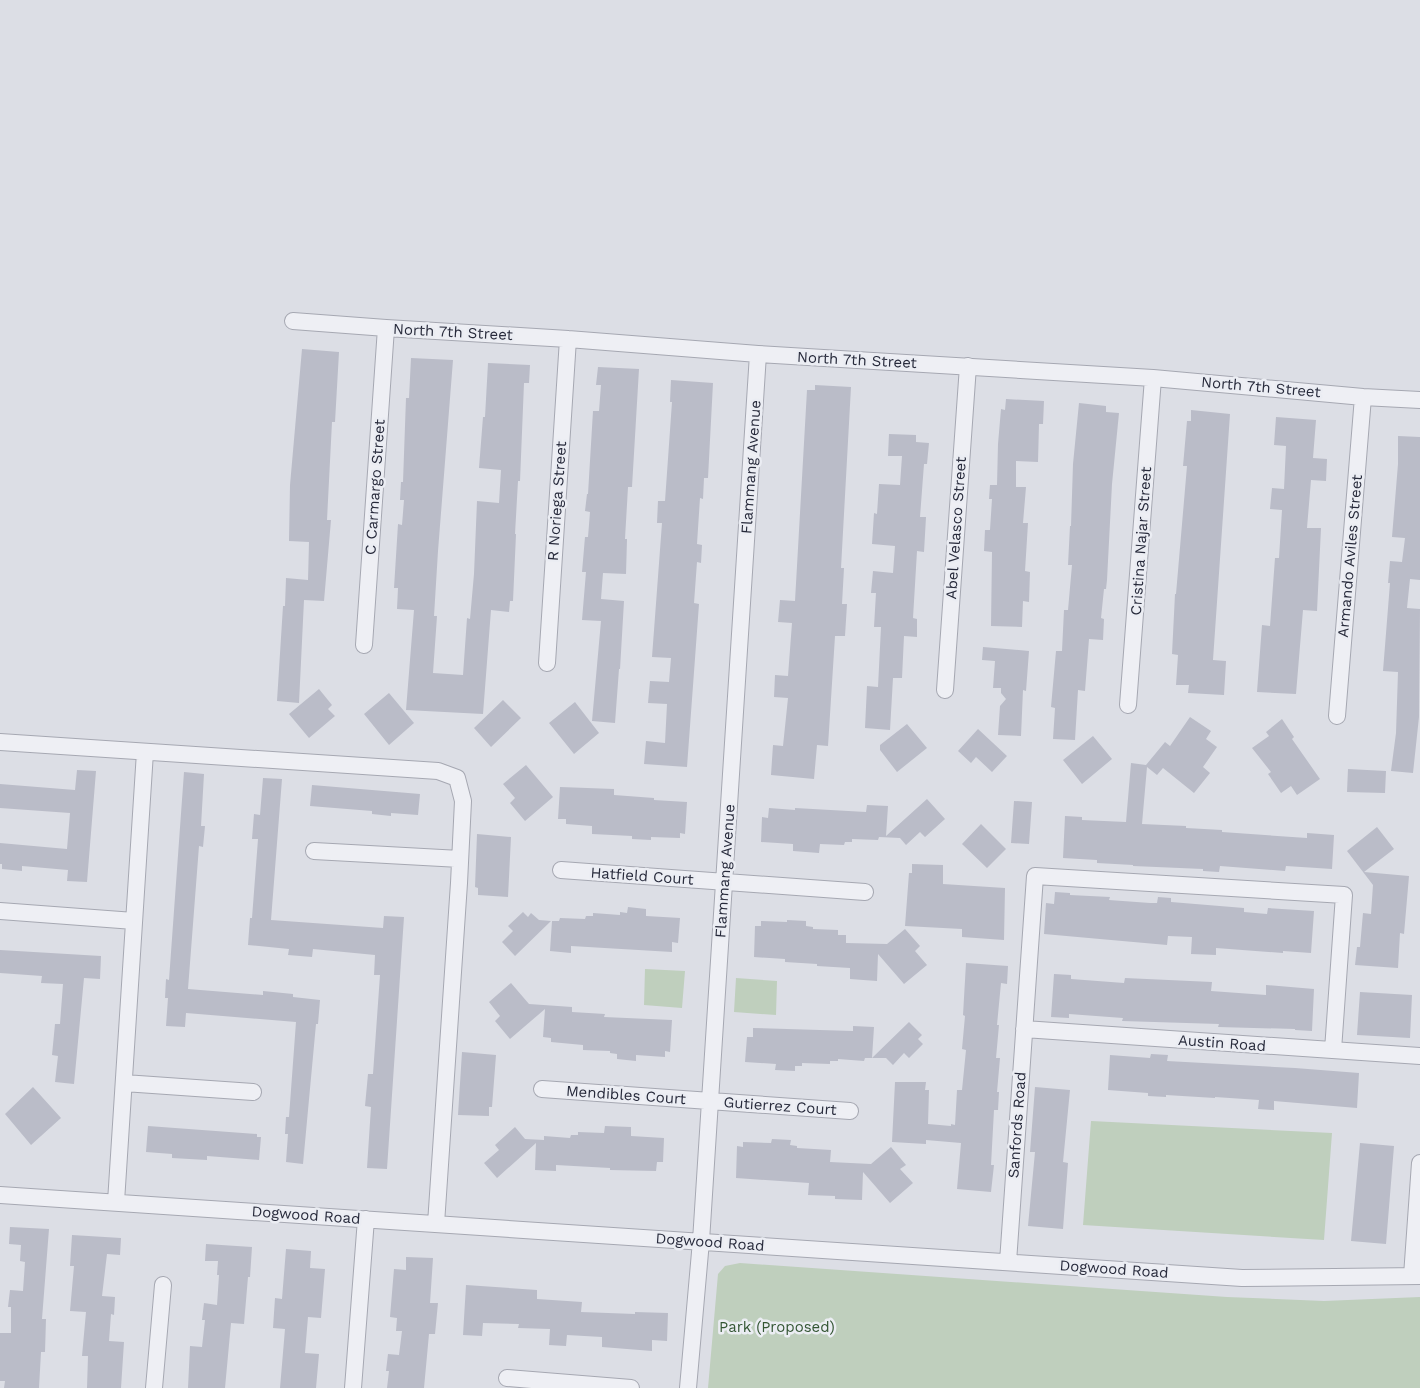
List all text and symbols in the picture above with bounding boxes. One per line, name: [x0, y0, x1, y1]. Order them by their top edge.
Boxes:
street label: North 7th Street: [393, 320, 514, 344]
street label: North 7th Street: [797, 348, 918, 372]
street label: North 7th Street: [1200, 373, 1322, 401]
street label: Flammang Avenue: [737, 399, 765, 535]
street label: C Carmargo Street: [361, 418, 389, 556]
street label: R Noriega Street: [544, 440, 570, 562]
street label: Abel Velasco Street: [942, 455, 970, 600]
street label: Cristina Najar Street: [1127, 465, 1155, 616]
street label: Armando Aviles Street: [1334, 473, 1366, 638]
street label: Flammang Avenue: [711, 803, 739, 939]
street label: Hatfield Court: [590, 863, 695, 889]
street label: Austin Road: [1177, 1031, 1267, 1055]
street label: Sanfords Road: [1004, 1071, 1030, 1179]
street label: Mendibles Court: [565, 1082, 687, 1108]
street label: Gutierrez Court: [723, 1093, 838, 1119]
street label: Dogwood Road: [251, 1202, 361, 1228]
street label: Dogwood Road: [655, 1229, 765, 1255]
street label: Dogwood Road: [1059, 1256, 1169, 1282]
park label: Park (Proposed): [719, 1318, 835, 1336]

